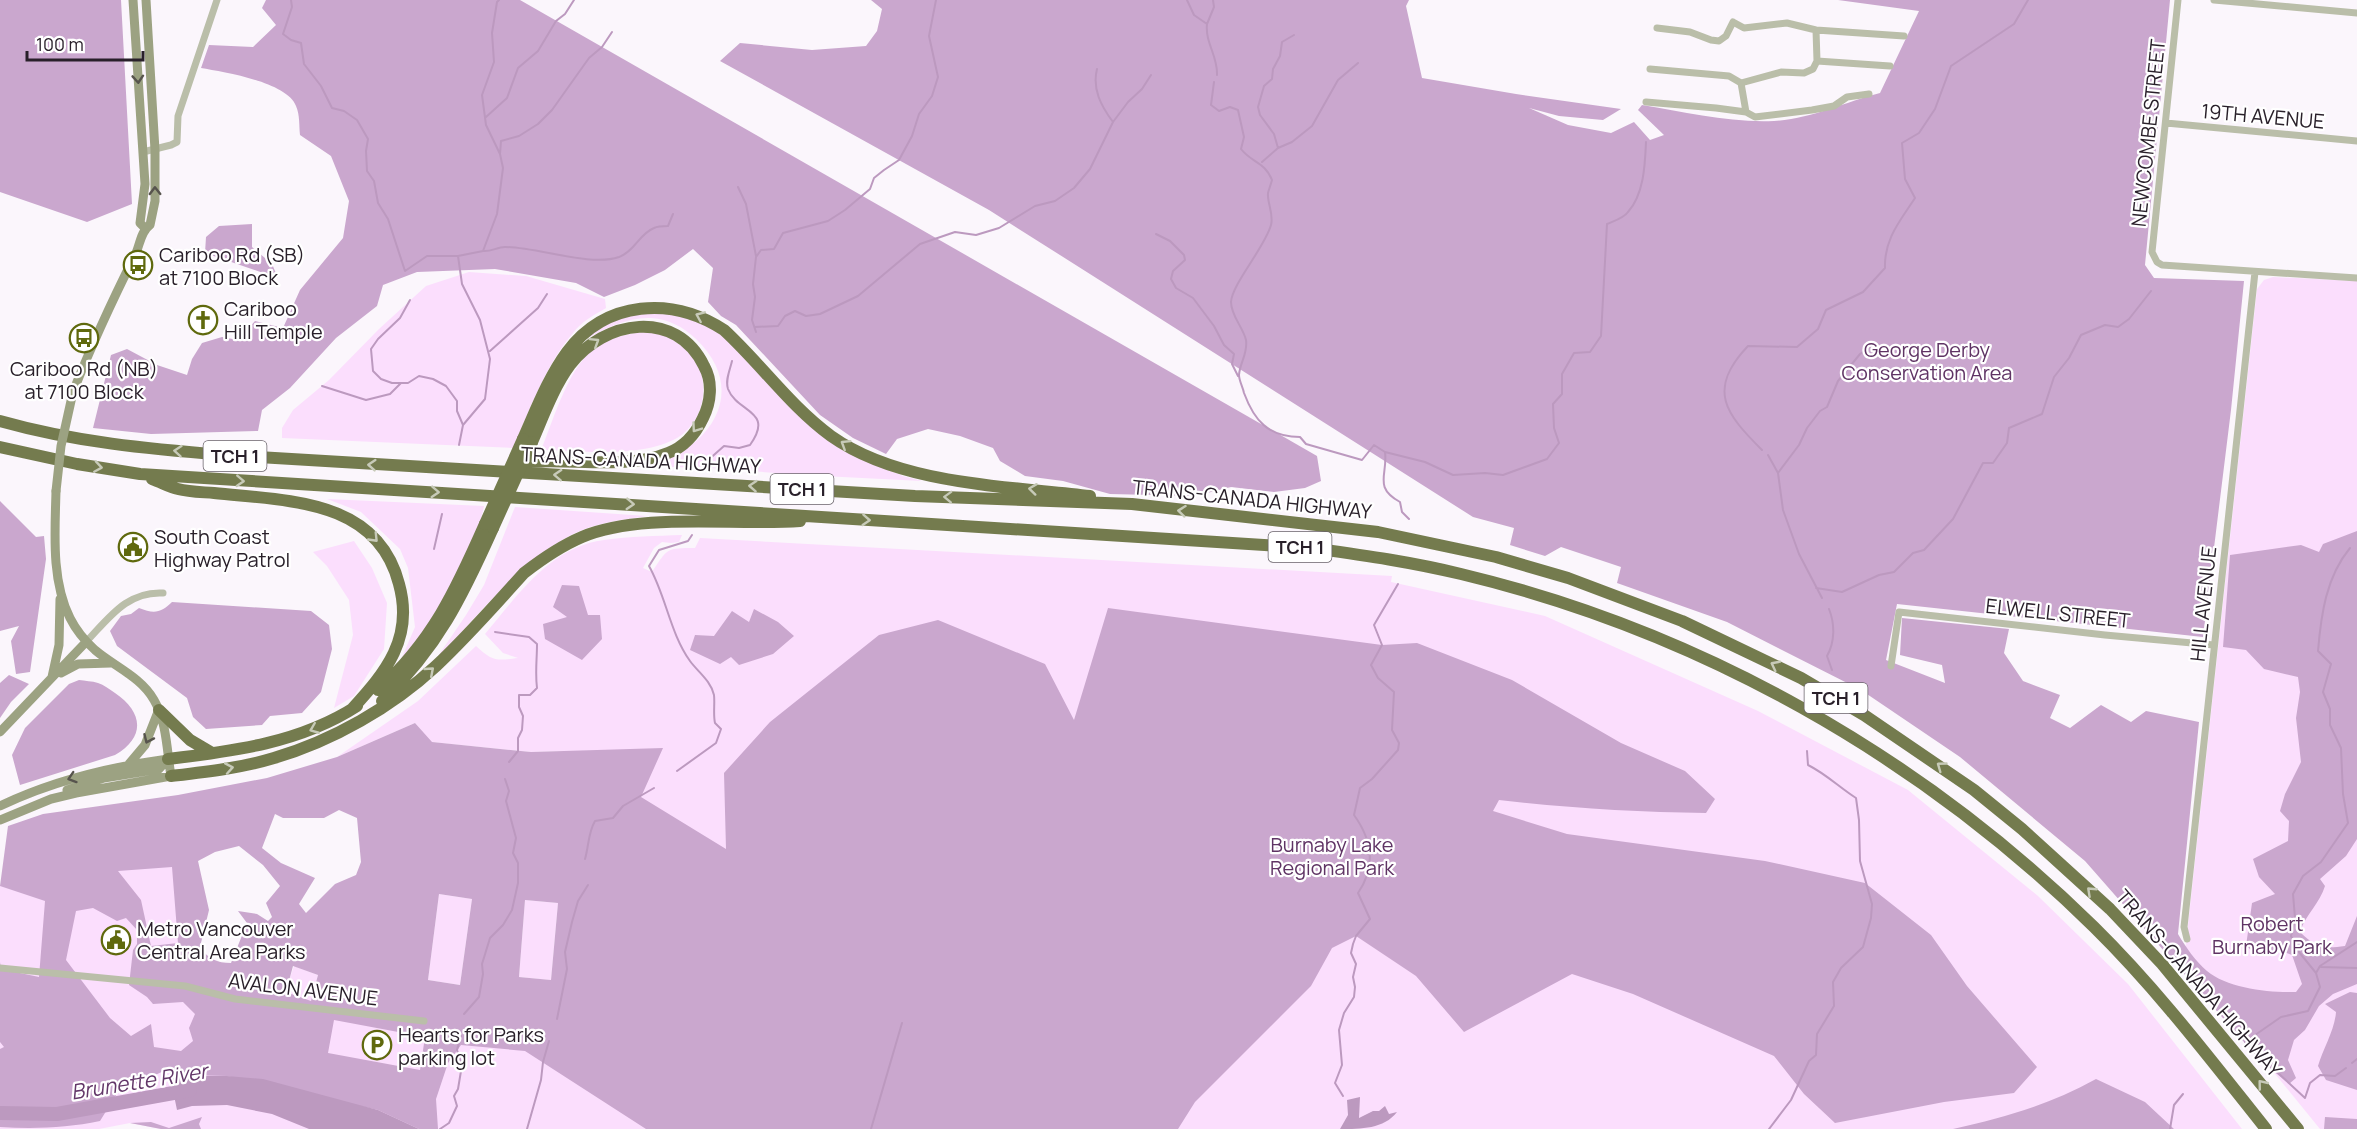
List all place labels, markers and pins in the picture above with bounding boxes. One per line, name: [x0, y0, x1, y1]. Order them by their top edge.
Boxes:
place label: Cariboo Rd (SB) at 7100 Block: [159, 241, 305, 291]
bus stop icon: Cariboo Rd (SB) at 7100 Block: [122, 249, 154, 281]
place label: Cariboo Hill Temple: [224, 295, 323, 345]
church icon: Cariboo Hill Temple: [187, 304, 219, 336]
bus stop icon: Cariboo Rd (NB) at 7100 Block: [68, 322, 100, 354]
place label: Cariboo Rd (NB) at 7100 Block: [10, 355, 158, 405]
place label: South Coast Highway Patrol: [154, 523, 290, 573]
public building icon: South Coast Highway Patrol: [117, 531, 149, 563]
place label: Metro Vancouver Central Area Parks: [137, 915, 306, 965]
public building icon: Metro Vancouver Central Area Parks: [100, 924, 132, 956]
place label: Hearts for Parks parking lot: [398, 1021, 544, 1071]
parking icon: Hearts for Parks parking lot: [361, 1029, 393, 1061]

